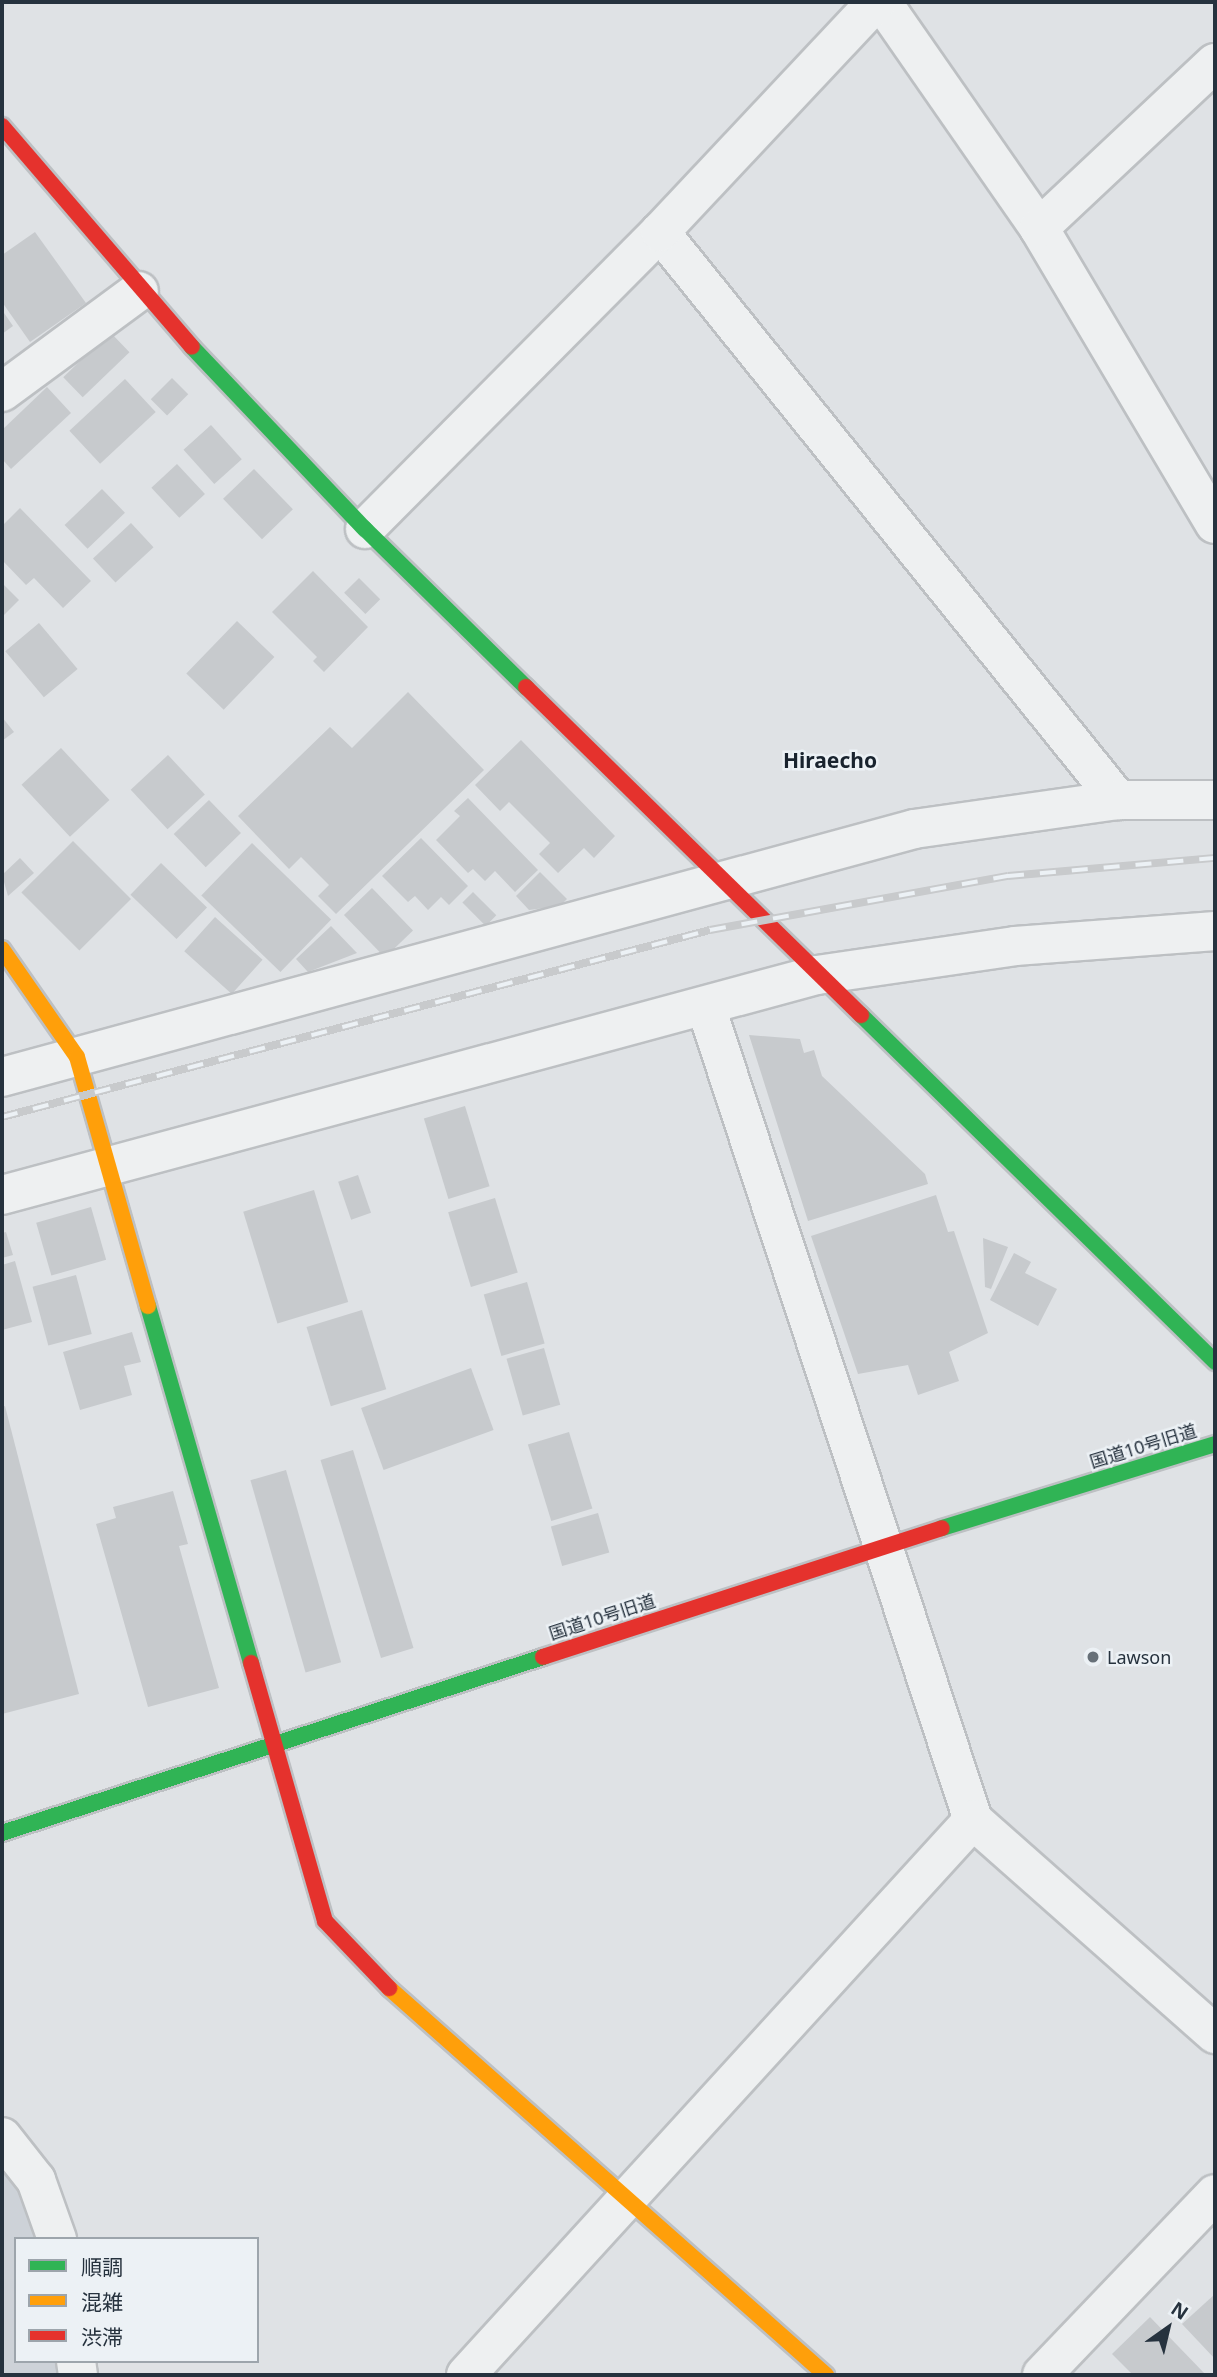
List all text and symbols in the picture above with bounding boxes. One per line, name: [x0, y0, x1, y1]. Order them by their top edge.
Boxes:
district label: Hiraecho: [783, 747, 877, 773]
street label: 国道10号旧道: [1087, 1420, 1199, 1472]
street label: 国道10号旧道: [546, 1590, 658, 1644]
place label: Lawson: [1107, 1646, 1171, 1668]
marker: Lawson: [1085, 1649, 1101, 1665]
legend: [14, 2237, 259, 2363]
text: 順調: [81, 2253, 123, 2281]
text: 混雑: [81, 2288, 123, 2316]
north arrow: [1133, 2293, 1203, 2363]
text: N: [1166, 2295, 1193, 2326]
text: 渋滞: [81, 2323, 123, 2351]

